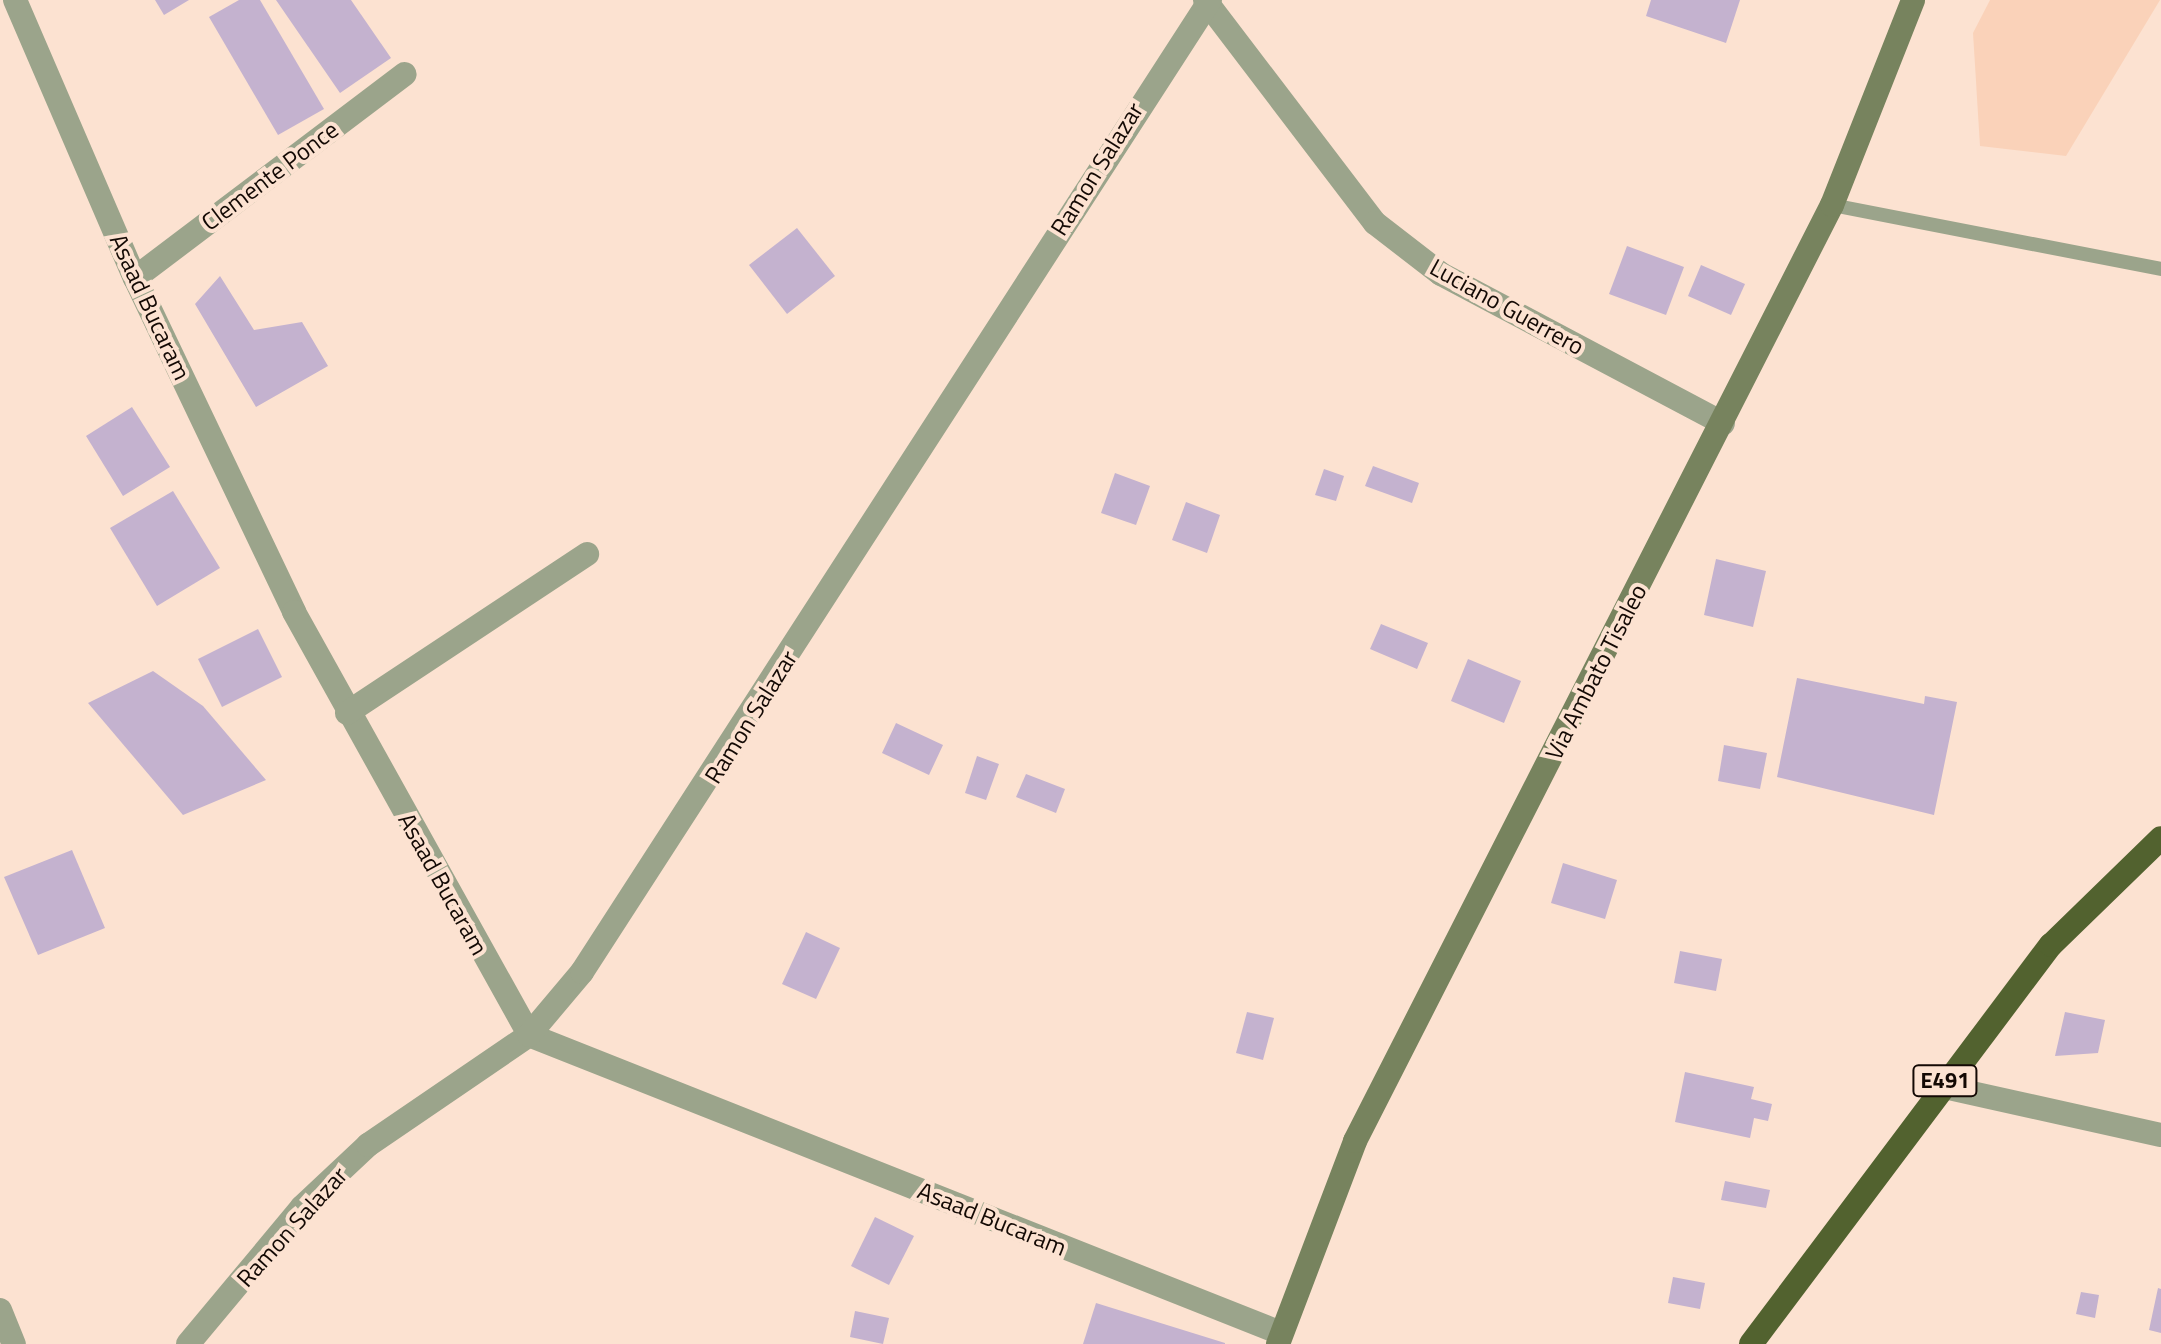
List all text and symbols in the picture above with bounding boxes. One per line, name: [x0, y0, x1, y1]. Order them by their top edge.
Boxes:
street label: Ramon Salazar: [1045, 97, 1149, 241]
street label: Clemente Ponce: [196, 115, 344, 237]
street label: Asaad Bucaram: [104, 229, 196, 385]
street label: Luciano Guerrero: [1425, 253, 1589, 361]
street label: Via Ambato Tisaleo: [1539, 579, 1653, 765]
street label: Ramon Salazar: [699, 645, 803, 789]
street label: Asaad Bucaram: [392, 808, 494, 960]
road number: E491: [1911, 1063, 1979, 1099]
street label: Ramon Salazar: [231, 1161, 353, 1293]
street label: Asaad Bucaram: [913, 1176, 1071, 1262]

